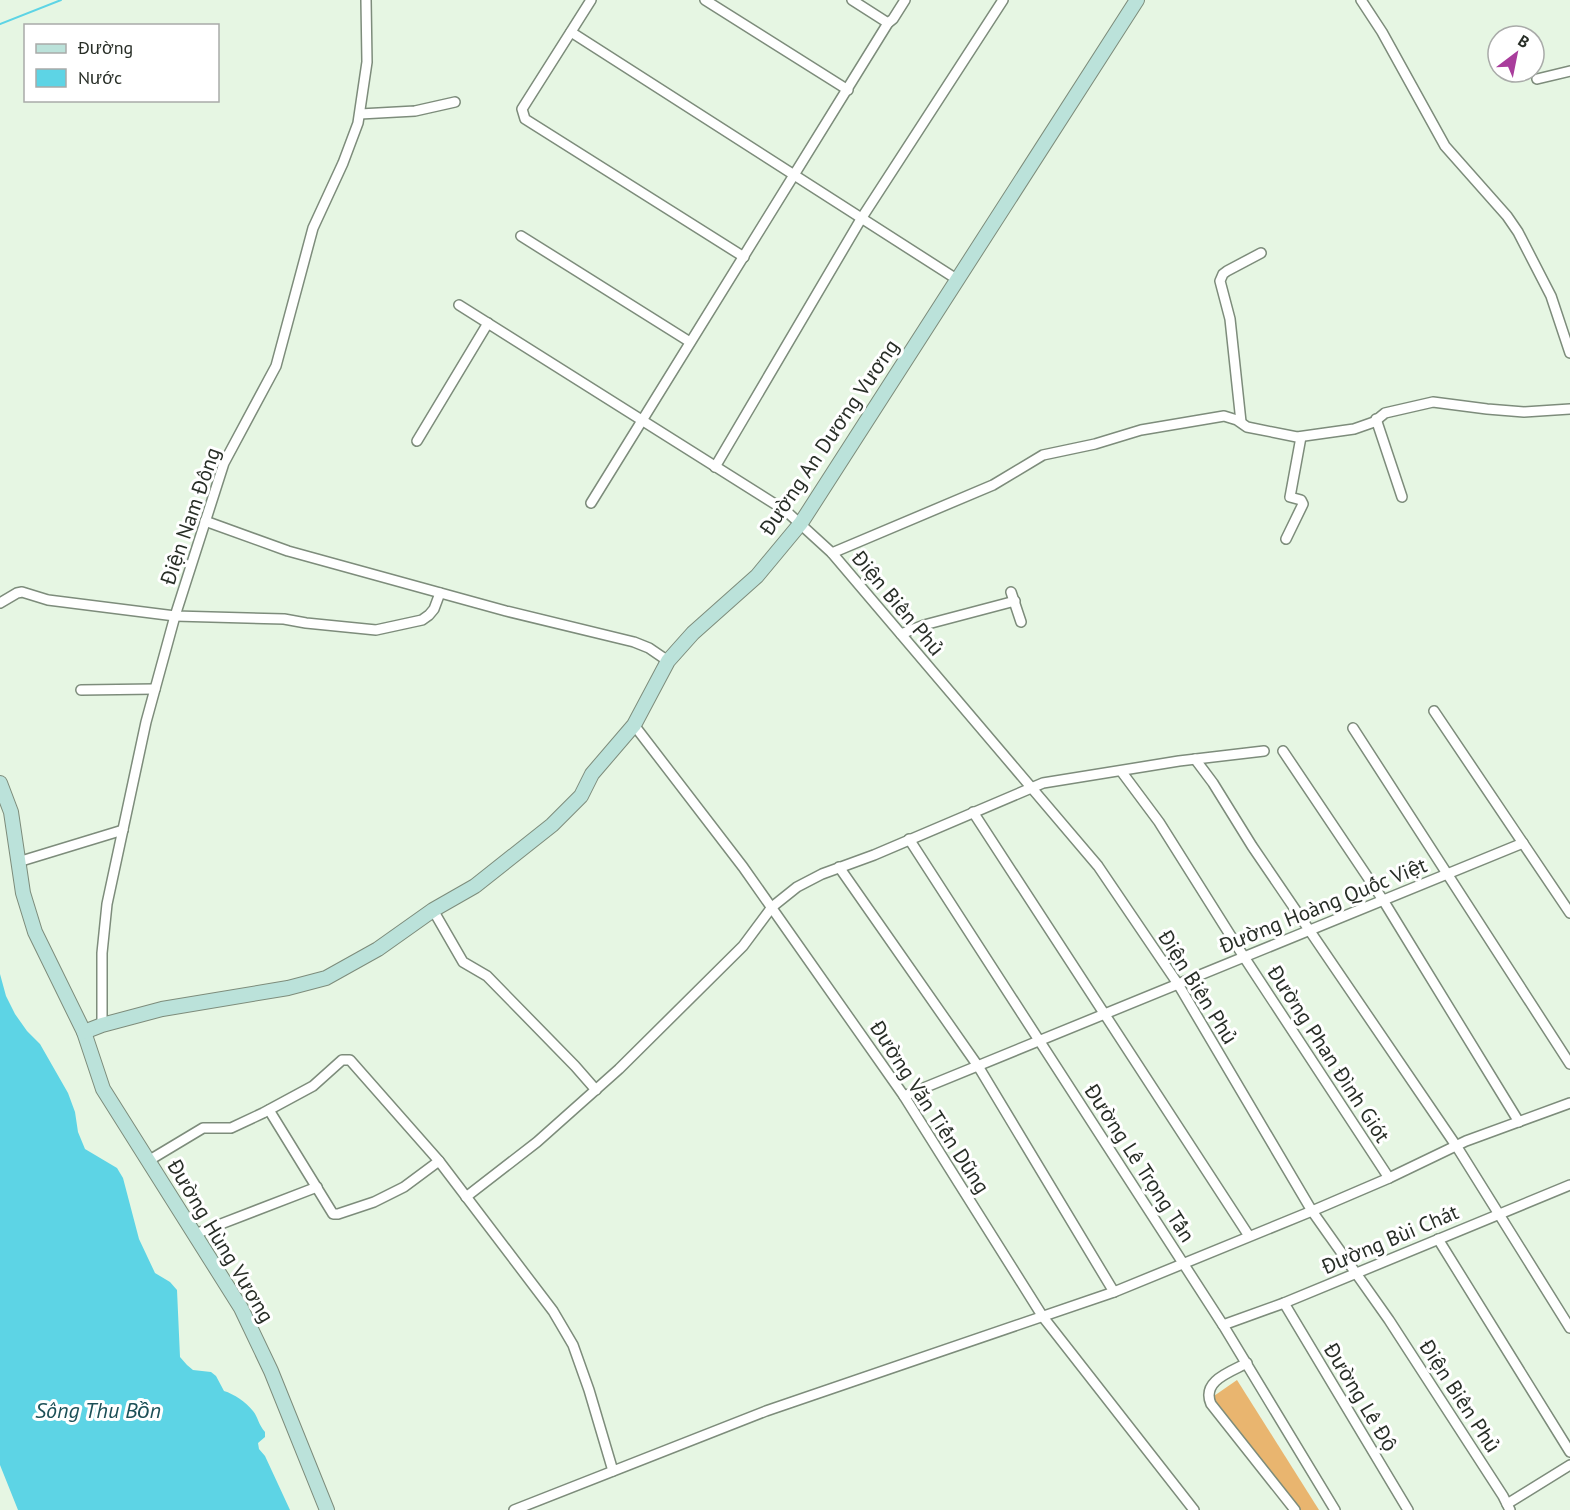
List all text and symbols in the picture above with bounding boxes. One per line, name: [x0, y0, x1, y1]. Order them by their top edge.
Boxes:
legend: [24, 24, 219, 102]
north arrow: [1486, 24, 1546, 84]
text: B: [1515, 30, 1533, 52]
text: Đường: [77, 36, 133, 59]
text: Nước: [78, 66, 122, 89]
street label: Đường An Dương Vương: [753, 334, 905, 541]
street label: Điện Nam Đông: [154, 444, 226, 589]
street label: Điện Biên Phủ: [846, 544, 950, 661]
street label: Đường Hoàng Quốc Việt: [1214, 851, 1431, 959]
street label: Điện Biên Phủ: [1152, 924, 1244, 1049]
street label: Đường Phan Đình Giót: [1261, 960, 1396, 1148]
street label: Đường Văn Tiến Dũng: [864, 1015, 996, 1198]
street label: Đường Lê Trọng Tấn: [1078, 1078, 1201, 1247]
street label: Đường Hùng Vương: [161, 1154, 280, 1328]
street label: Đường Bùi Chát: [1317, 1198, 1462, 1280]
street label: Điện Biên Phủ: [1413, 1334, 1506, 1457]
street label: Đường Lê Độ: [1318, 1337, 1404, 1456]
water label: Sông Thu Bồn: [35, 1396, 161, 1424]

